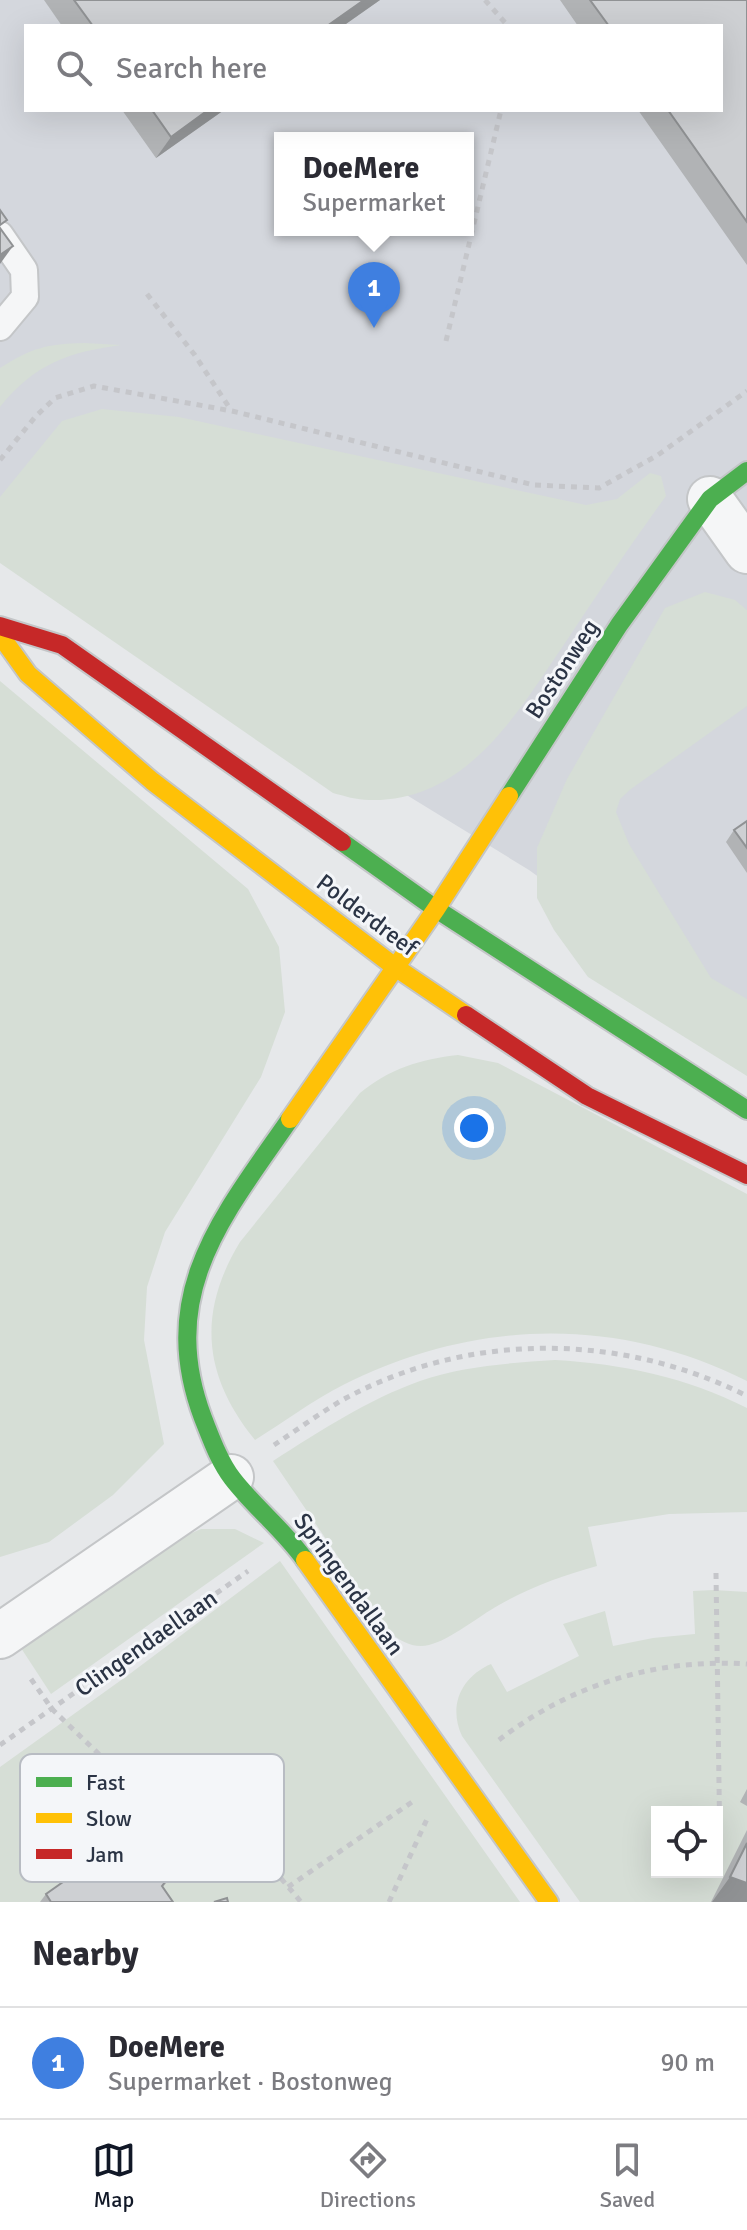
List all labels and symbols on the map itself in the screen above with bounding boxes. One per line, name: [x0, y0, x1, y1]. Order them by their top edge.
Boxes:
pin: 1: [348, 262, 400, 328]
street label: Bostonweg: [519, 614, 605, 724]
street label: Polderdreef: [311, 867, 424, 963]
your location: [454, 1108, 494, 1148]
street label: Springendallaan: [287, 1507, 411, 1661]
street label: Clingendaellaan: [69, 1583, 223, 1703]
legend: [20, 1754, 284, 1882]
text: Fast: [86, 1769, 126, 1796]
text: Slow: [86, 1805, 132, 1832]
text: Jam: [86, 1841, 124, 1868]

